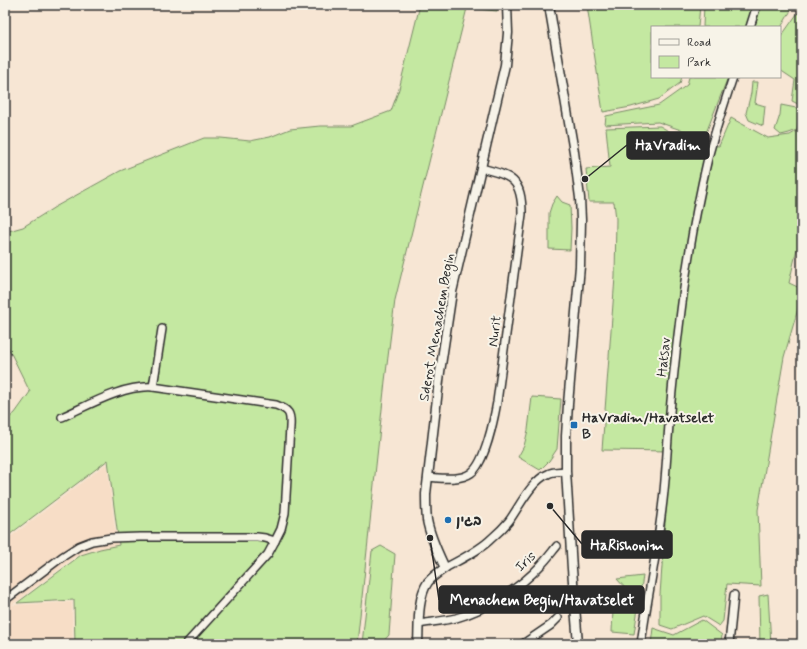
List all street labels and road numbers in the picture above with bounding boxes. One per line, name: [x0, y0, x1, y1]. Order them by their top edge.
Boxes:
street label: Sderot Menachem Begin: [415, 252, 460, 403]
street label: Nurit: [484, 314, 506, 348]
street label: Hatsav: [653, 336, 675, 378]
street label: Iris: [511, 547, 540, 576]

